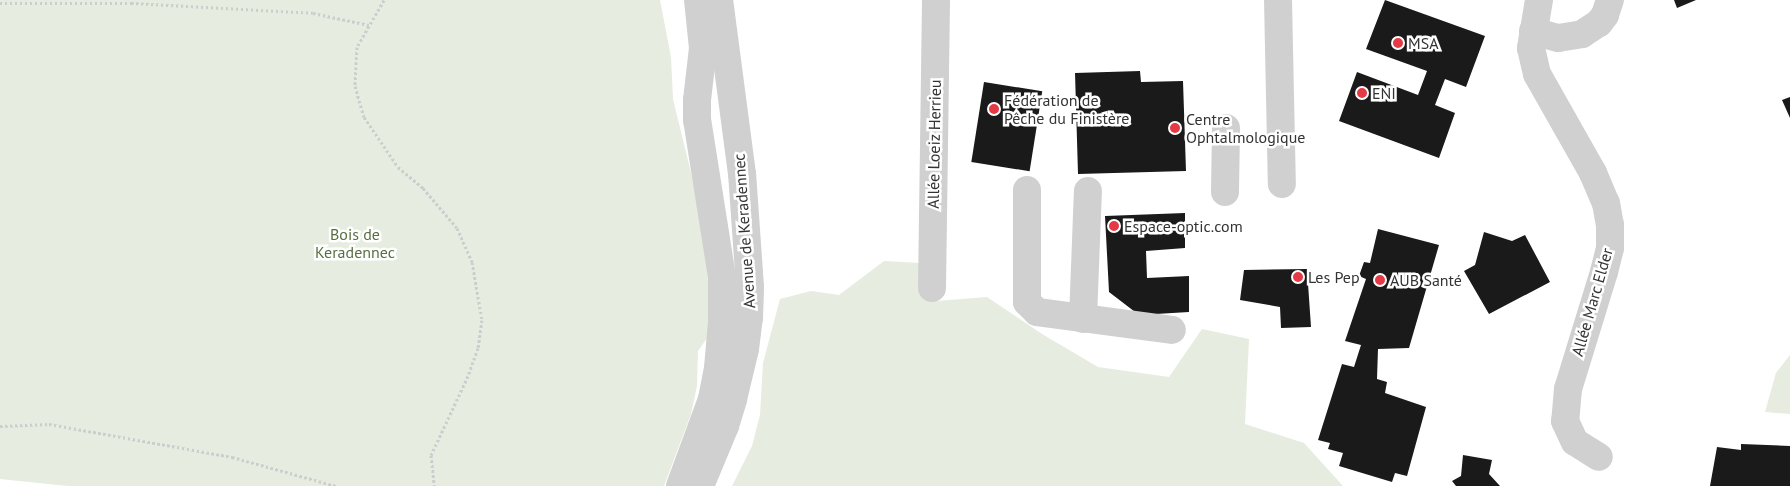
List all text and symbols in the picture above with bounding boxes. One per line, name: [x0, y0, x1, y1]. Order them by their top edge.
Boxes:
place label: MSA: [1408, 33, 1439, 53]
marker: MSA: [1392, 37, 1404, 49]
street label: Allée Loeiz Herrieu: [923, 79, 945, 209]
place label: ENI: [1372, 83, 1396, 103]
marker: ENI: [1356, 87, 1368, 99]
place label: Fédération de Pêche du Finistère: [1004, 90, 1129, 128]
marker: Fédération de Pêche du Finistère: [988, 103, 1000, 115]
place label: Centre Ophtalmologique: [1186, 109, 1305, 147]
marker: Centre Ophtalmologique: [1168, 121, 1182, 135]
street label: Avenue de Keradennec: [729, 153, 759, 309]
place label: Espace-optic.com: [1124, 216, 1243, 236]
marker: Espace-optic.com: [1108, 220, 1120, 232]
park label: Bois de Keradennec: [315, 224, 395, 262]
street label: Allée Marc Elder: [1567, 246, 1617, 358]
place label: Les Pep: [1308, 267, 1360, 287]
place label: AUB Santé: [1390, 270, 1462, 290]
marker: Les Pep: [1292, 271, 1304, 283]
marker: AUB Santé: [1374, 274, 1386, 286]

